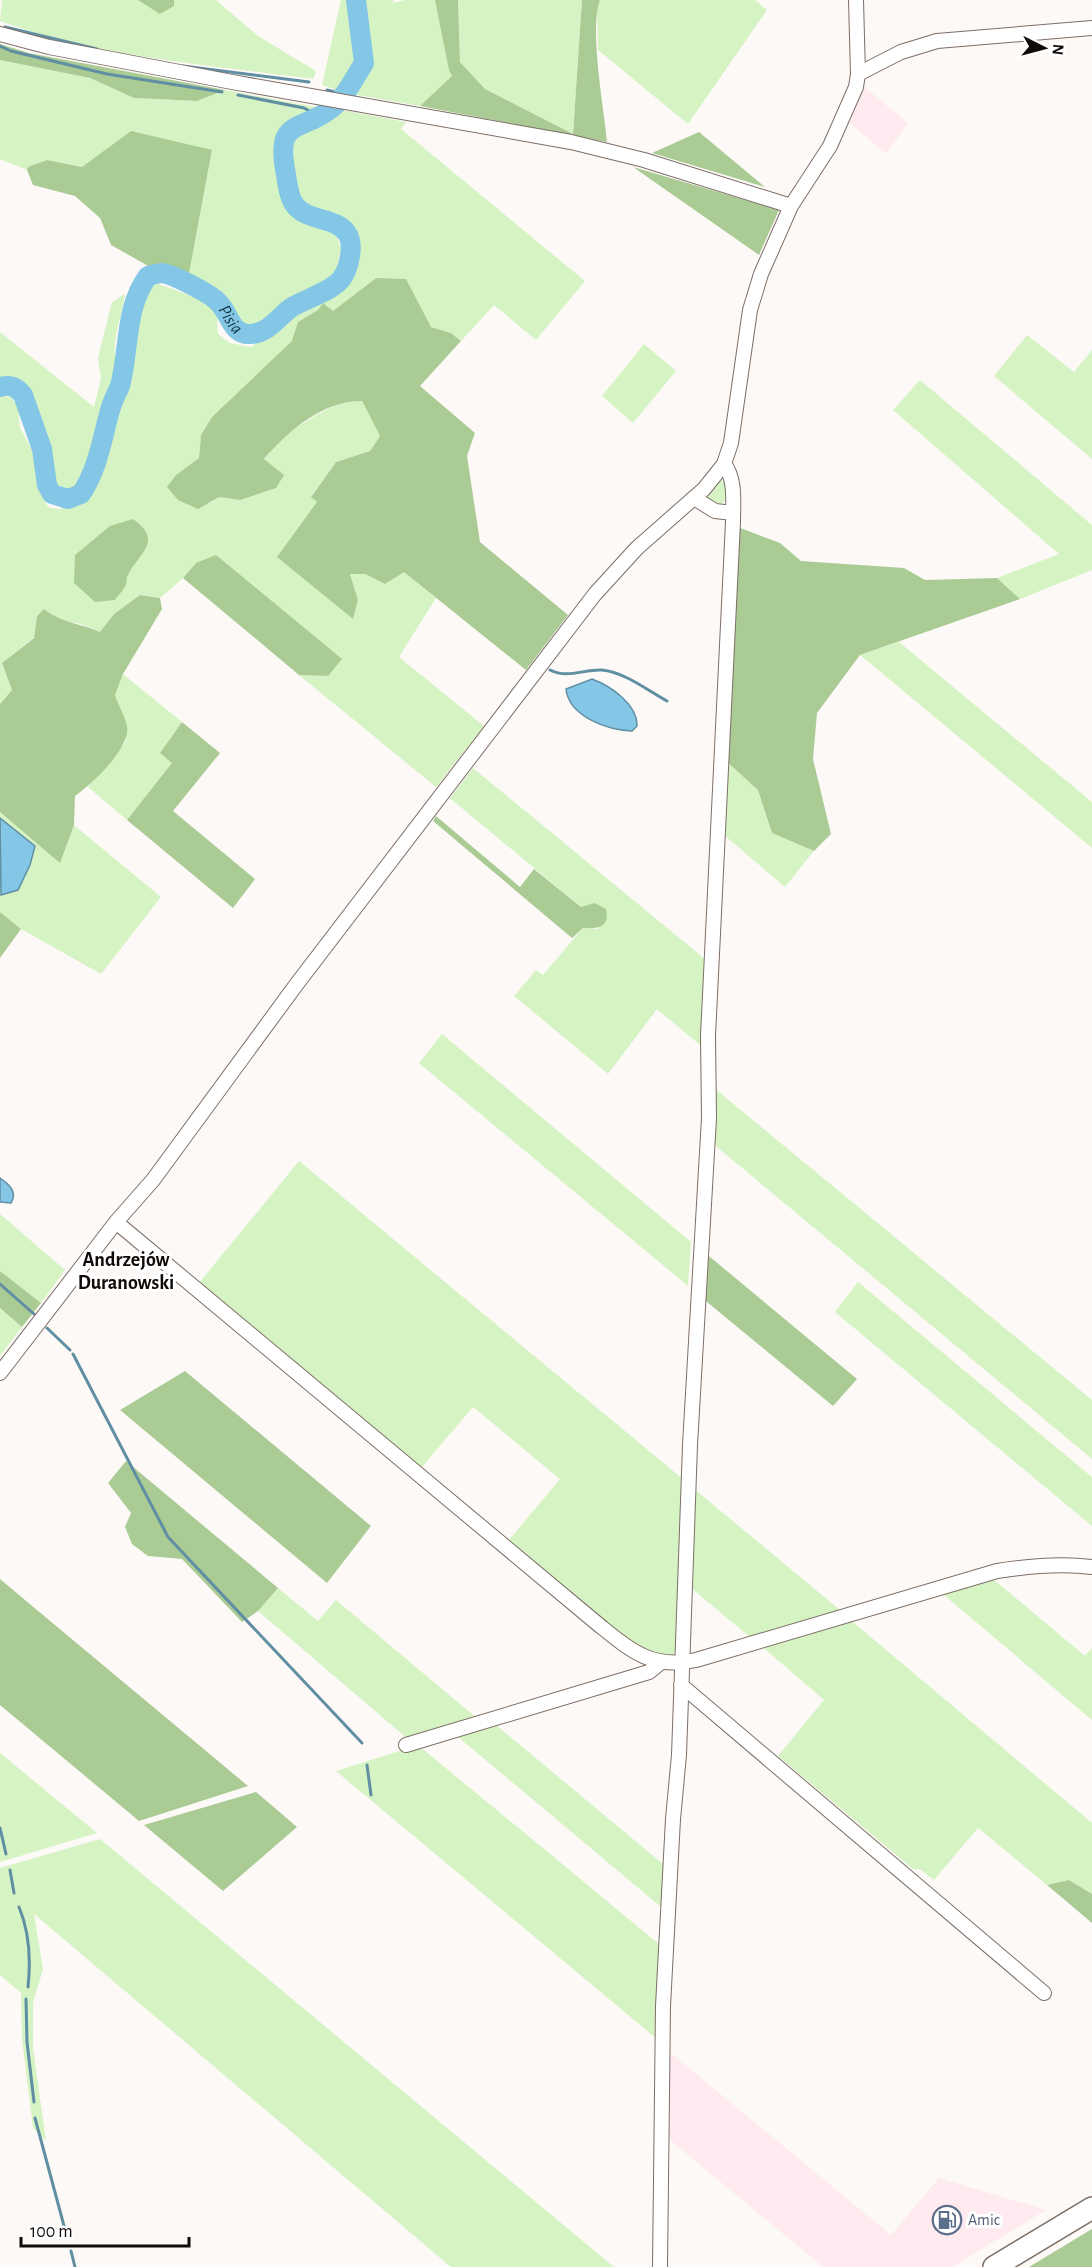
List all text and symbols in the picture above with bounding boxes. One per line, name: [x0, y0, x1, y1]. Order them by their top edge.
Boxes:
north arrow: [1014, 18, 1074, 78]
text: N: [1049, 43, 1066, 56]
water label: Pisia: [215, 302, 245, 338]
district label: Andrzejów Duranowski: [78, 1250, 174, 1293]
fuel station icon: Amic: [931, 2204, 963, 2236]
scale bar: [21, 2210, 189, 2248]
place label: Amic: [968, 2212, 1000, 2228]
text: 100 m: [30, 2223, 73, 2241]

